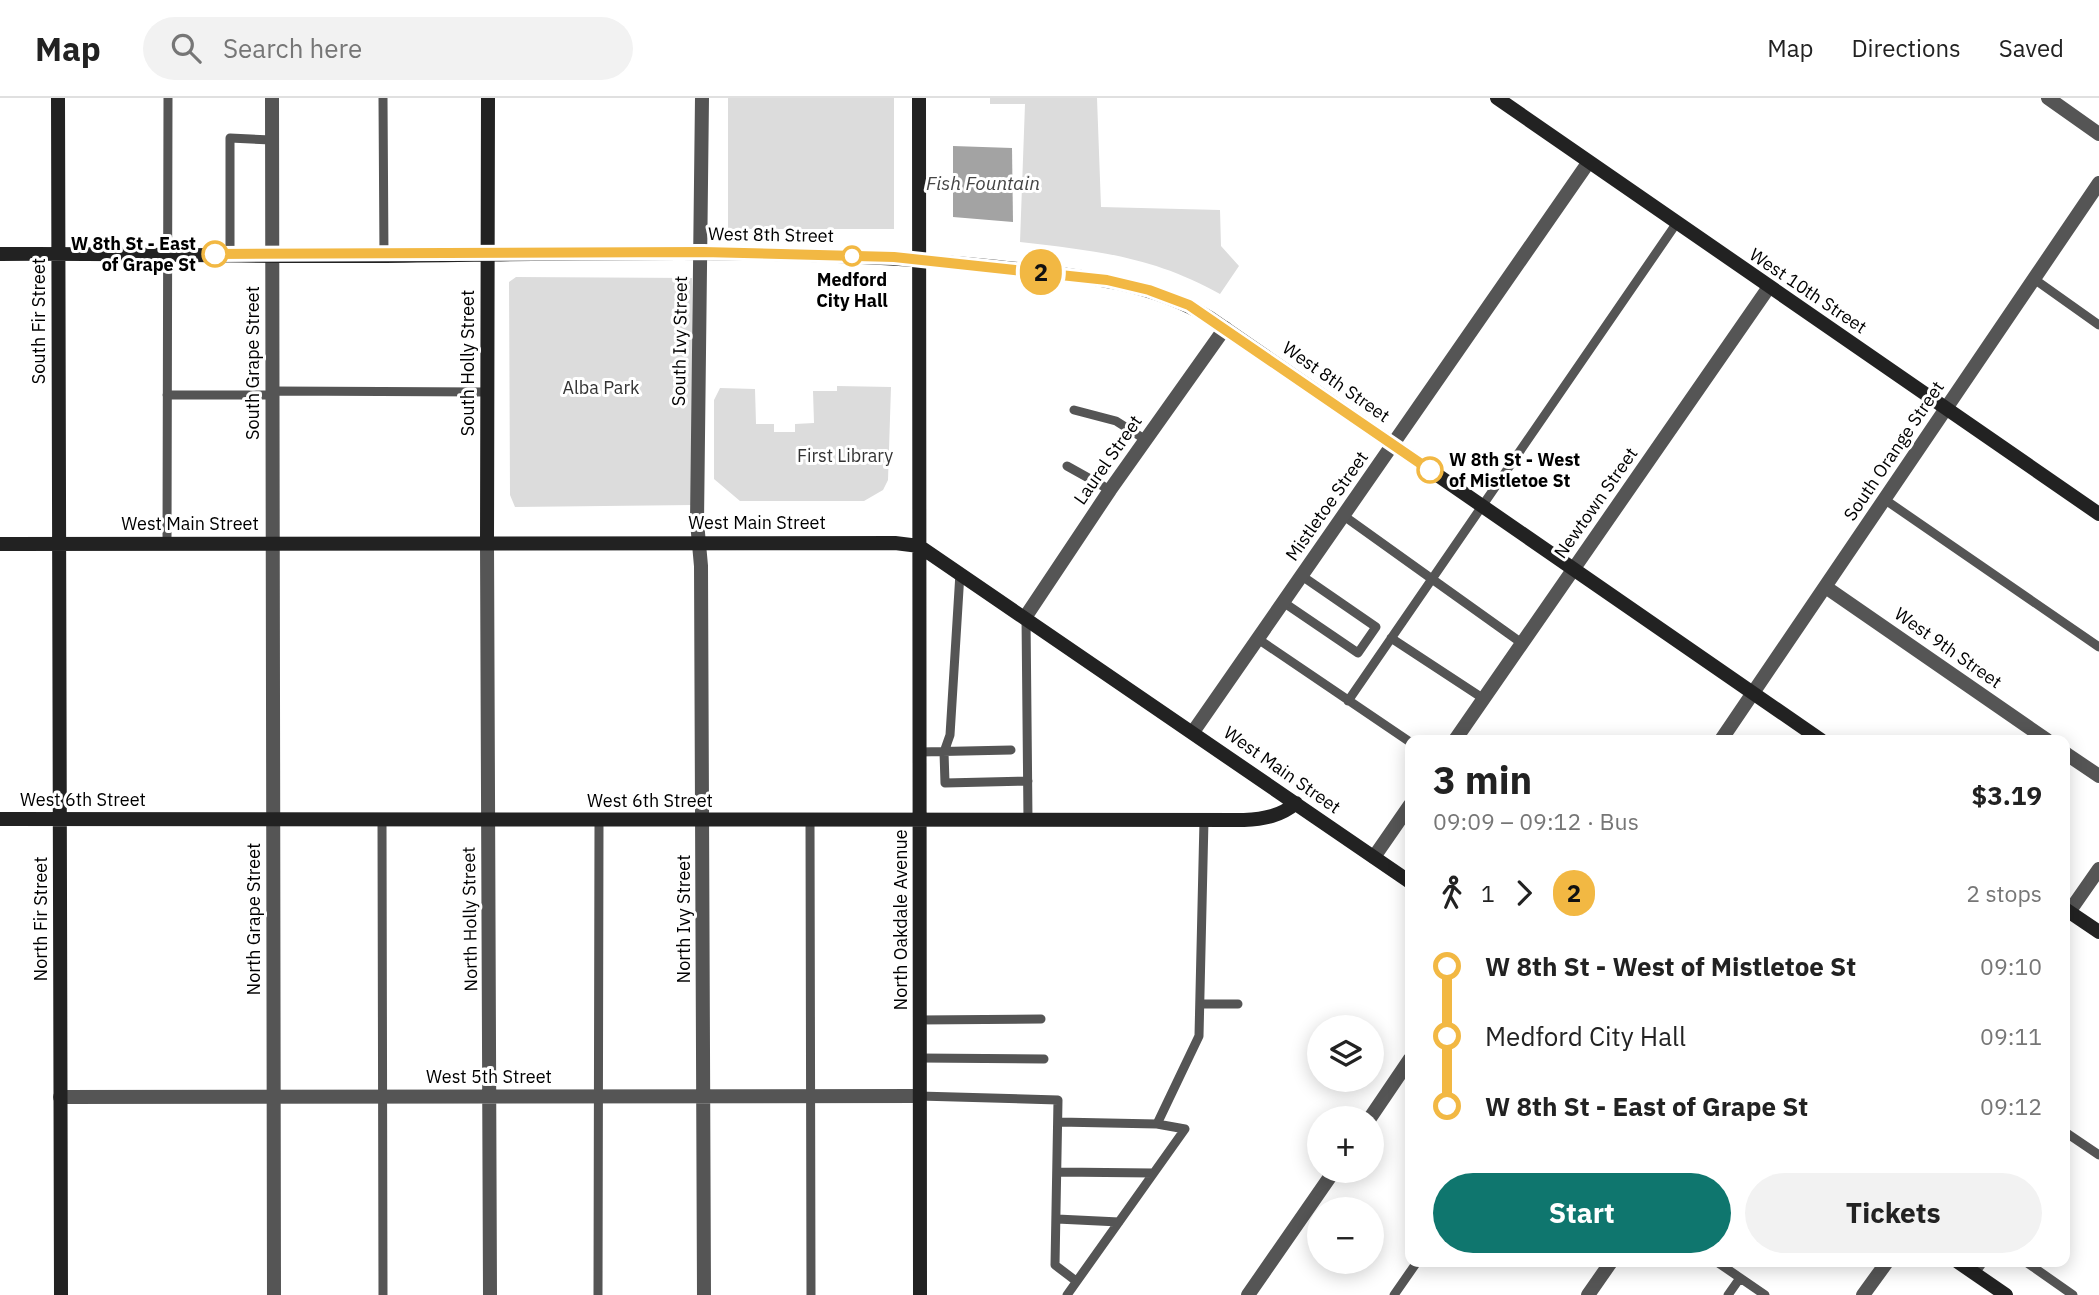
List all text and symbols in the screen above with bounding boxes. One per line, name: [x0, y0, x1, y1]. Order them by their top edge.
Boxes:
search box: [143, 17, 633, 80]
text: Map: [35, 27, 101, 70]
icon: search: [167, 29, 205, 67]
text: Search here: [223, 31, 362, 65]
text: Map: [1767, 32, 1813, 64]
text: Directions: [1851, 32, 1961, 64]
text: Saved: [1999, 32, 2064, 64]
water label: Fish Fountain: [926, 171, 1040, 195]
street label: West 8th Street: [708, 222, 834, 247]
place label: W 8th St - East of Grape St: [71, 232, 196, 276]
marker: W 8th St - East of Grape St: [202, 241, 228, 267]
street label: West 10th Street: [1745, 243, 1871, 338]
marker: Medford City Hall: [842, 246, 862, 266]
line badge: 2: [1018, 249, 1064, 295]
text: 2: [1034, 256, 1048, 288]
street label: South Fir Street: [27, 258, 50, 384]
place label: Medford City Hall: [816, 268, 888, 312]
street label: South Ivy Street: [667, 276, 692, 406]
street label: South Grape Street: [241, 286, 264, 440]
street label: South Holly Street: [456, 290, 479, 436]
street label: West 8th Street: [1278, 336, 1394, 427]
park label: Alba Park: [562, 376, 640, 399]
street label: South Orange Street: [1838, 376, 1949, 525]
street label: Laurel Street: [1068, 411, 1147, 509]
street label: Newtown Street: [1549, 443, 1642, 563]
park label: First Library: [797, 444, 893, 467]
street label: Mistletoe Street: [1280, 446, 1373, 565]
place label: W 8th St - West of Mistletoe St: [1449, 448, 1580, 492]
marker: W 8th St - West of Mistletoe St: [1417, 457, 1443, 483]
street label: West Main Street: [688, 511, 826, 534]
street label: West Main Street: [121, 512, 259, 535]
street label: West 9th Street: [1890, 602, 2006, 693]
street label: West Main Street: [1219, 721, 1345, 818]
text: 3 min: [1433, 755, 1532, 804]
text: $3.19: [1972, 778, 2042, 812]
street label: West 6th Street: [20, 788, 146, 811]
street label: West 6th Street: [587, 789, 713, 812]
text: 09:09 – 09:12 · Bus: [1433, 806, 1639, 836]
street label: North Oakdale Avenue: [889, 829, 912, 1011]
street label: North Grape Street: [242, 843, 265, 995]
street label: North Holly Street: [457, 846, 482, 992]
street label: North Ivy Street: [672, 855, 695, 983]
street label: North Fir Street: [29, 856, 52, 982]
icon: walk: [1433, 874, 1471, 912]
icon: forward: [1505, 874, 1543, 912]
text: 2: [1567, 877, 1581, 909]
text: 1: [1481, 878, 1495, 908]
text: 2 stops: [1966, 878, 2042, 908]
text: W 8th St - West of Mistletoe St: [1485, 949, 1856, 983]
text: 09:10: [1980, 951, 2042, 981]
map controls: [1307, 1015, 1384, 1274]
button: layers: [1307, 1015, 1384, 1092]
text: Medford City Hall: [1485, 1019, 1686, 1053]
text: 09:11: [1980, 1021, 2042, 1051]
street label: West 5th Street: [426, 1065, 552, 1088]
text: W 8th St - East of Grape St: [1485, 1089, 1808, 1123]
text: 09:12: [1980, 1091, 2042, 1121]
button: +: [1307, 1106, 1384, 1183]
button: Start: [1433, 1173, 1731, 1253]
button: Tickets: [1745, 1173, 2042, 1253]
button: −: [1307, 1197, 1384, 1274]

